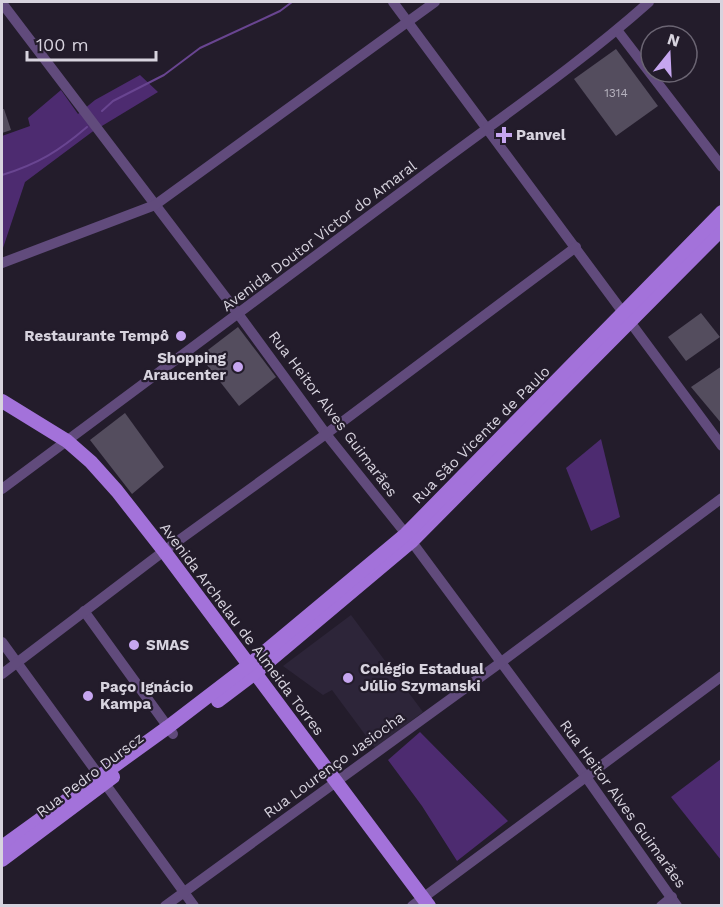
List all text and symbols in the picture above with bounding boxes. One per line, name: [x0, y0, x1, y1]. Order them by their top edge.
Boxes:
scale bar: [27, 24, 156, 62]
north arrow: [639, 24, 699, 84]
text: N: [665, 29, 682, 51]
text: 100 m: [36, 34, 89, 55]
house number: 1314: [604, 86, 628, 100]
place label: Panvel: [516, 126, 566, 144]
marker: Panvel: [497, 128, 511, 142]
street label: Avenida Doutor Victor do Amaral: [218, 157, 420, 315]
place label: Restaurante Tempô: [24, 327, 169, 345]
street label: Rua Heitor Alves Guimarães: [265, 328, 401, 501]
marker: Restaurante Tempô: [174, 329, 188, 343]
place label: Shopping Araucenter: [143, 349, 227, 384]
marker: Shopping Araucenter: [231, 360, 245, 374]
street label: Rua São Vicente de Paulo: [408, 362, 554, 508]
street label: Avenida Archelau de Almeida Torres: [156, 519, 328, 739]
place label: SMAS: [146, 636, 189, 654]
marker: SMAS: [127, 638, 141, 652]
place label: Colégio Estadual Júlio Szymanski: [360, 660, 484, 695]
marker: Colégio Estadual Júlio Szymanski: [341, 671, 355, 685]
place label: Paço Ignácio Kampa: [100, 678, 193, 713]
marker: Paço Ignácio Kampa: [81, 689, 95, 703]
street label: Rua Lourenço Jasiocha: [260, 708, 408, 822]
street label: Rua Heitor Alves Guimarães: [556, 717, 690, 891]
street label: Rua Pedro Durscz: [33, 729, 147, 821]

